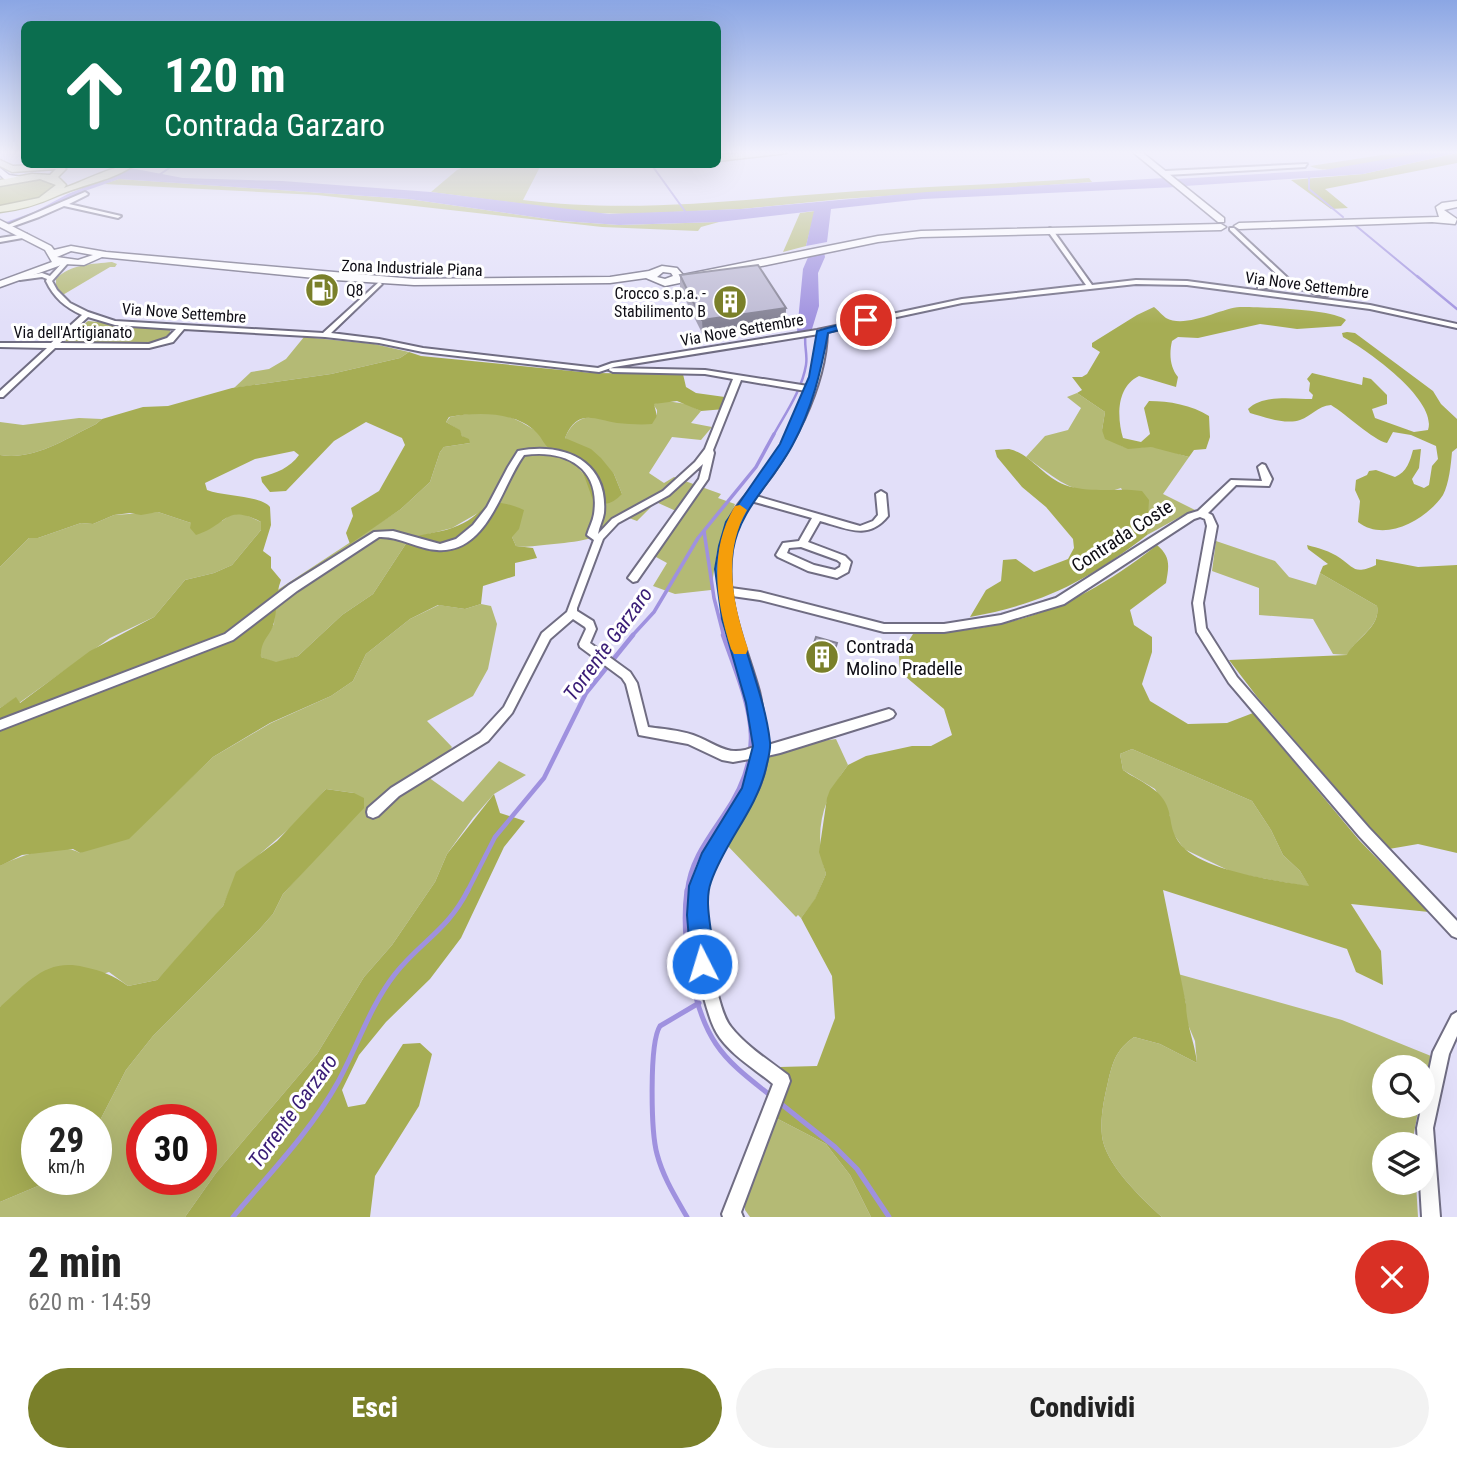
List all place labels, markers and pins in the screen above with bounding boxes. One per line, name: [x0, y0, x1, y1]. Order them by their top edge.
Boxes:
fuel station icon: Q8: [303, 271, 341, 309]
place label: Q8: [346, 281, 364, 300]
building icon: Crocco s.p.a. - Stabilimento B: [711, 283, 749, 321]
place label: Crocco s.p.a. - Stabilimento B: [614, 284, 706, 321]
pin: [836, 290, 896, 350]
place label: Contrada Molino Pradelle: [846, 635, 963, 680]
building icon: Contrada Molino Pradelle: [803, 638, 841, 676]

